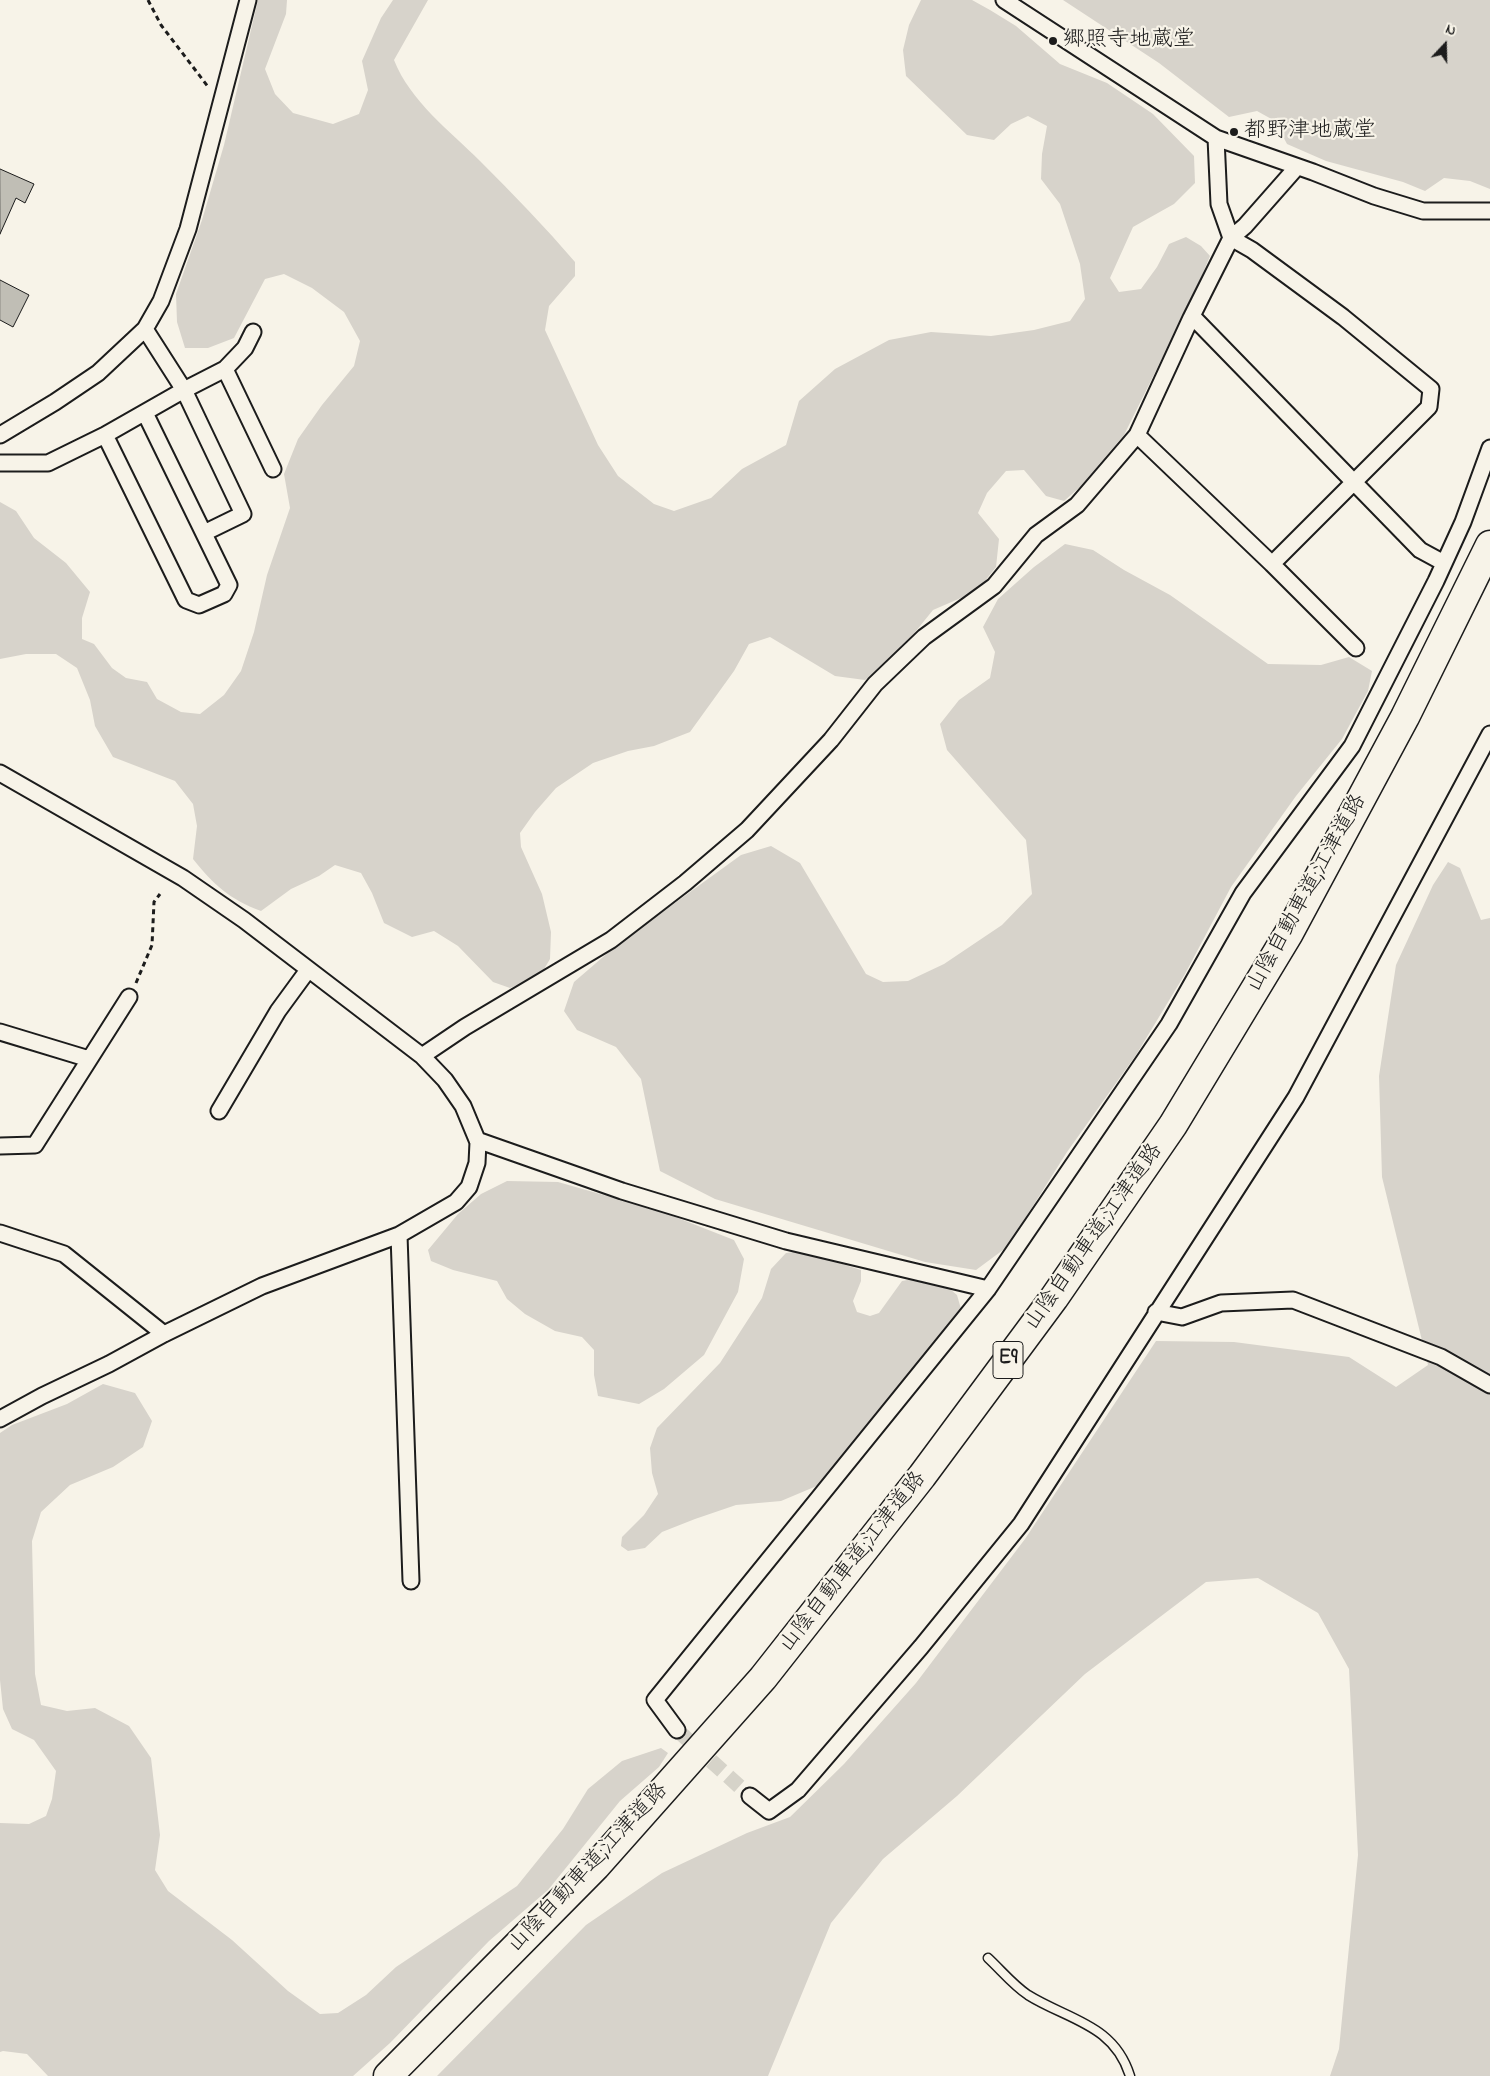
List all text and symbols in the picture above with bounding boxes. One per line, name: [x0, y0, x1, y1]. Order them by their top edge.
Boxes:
text: N: [1442, 19, 1459, 42]
north arrow: [1420, 20, 1470, 70]
place label: 郷照寺地蔵堂: [1063, 28, 1195, 54]
marker: 郷照寺地蔵堂: [1047, 35, 1059, 47]
place label: 都野津地蔵堂: [1244, 119, 1376, 145]
marker: 都野津地蔵堂: [1228, 126, 1240, 138]
street label: 山陰自動車道;江津道路: [1242, 790, 1374, 998]
street label: 山陰自動車道;江津道路: [1020, 1139, 1170, 1337]
road number: E9: [993, 1342, 1023, 1378]
street label: 山陰自動車道;江津道路: [775, 1467, 933, 1659]
street label: 山陰自動車道;江津道路: [503, 1779, 675, 1959]

